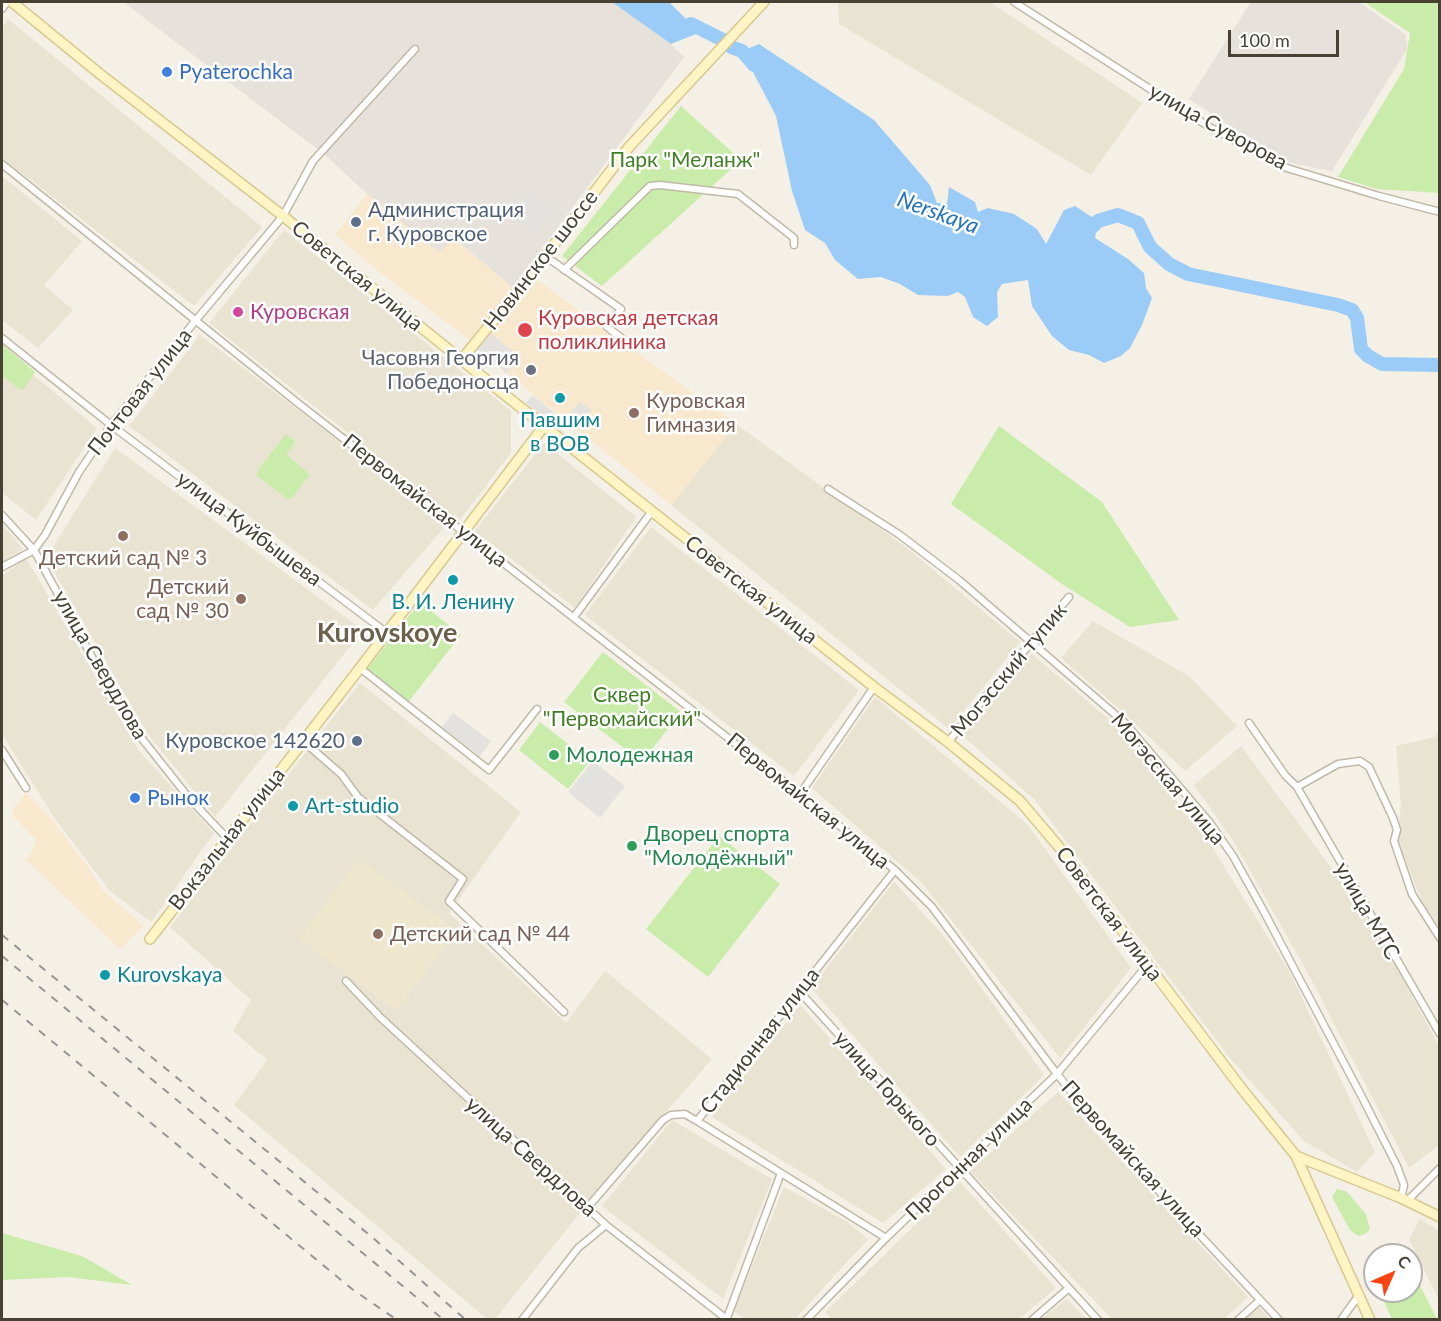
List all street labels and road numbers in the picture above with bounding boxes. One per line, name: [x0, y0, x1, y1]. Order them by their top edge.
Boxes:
street label: улица Суворова: [1145, 79, 1291, 175]
street label: Новинское шоссе: [479, 185, 603, 335]
street label: Советская улица: [286, 215, 428, 337]
street label: Почтовая улица: [83, 324, 197, 460]
street label: Первомайская улица: [338, 429, 512, 573]
street label: улица Куйбышева: [171, 466, 327, 592]
street label: Советская улица: [680, 530, 822, 650]
street label: улица Свердлова: [47, 586, 153, 744]
street label: Могэсский тупик: [946, 598, 1072, 742]
street label: Могэсская улица: [1106, 708, 1230, 850]
street label: Первомайская улица: [722, 728, 894, 874]
street label: Вокзальная улица: [164, 763, 290, 915]
street label: Советская улица: [1050, 842, 1168, 986]
street label: улица МТС: [1329, 858, 1405, 964]
street label: Стадионная улица: [695, 963, 825, 1119]
street label: улица Горького: [829, 1026, 945, 1152]
street label: Первомайская улица: [1056, 1075, 1210, 1243]
street label: улица Свердлова: [460, 1092, 602, 1222]
street label: Прогонная улица: [900, 1092, 1038, 1226]

